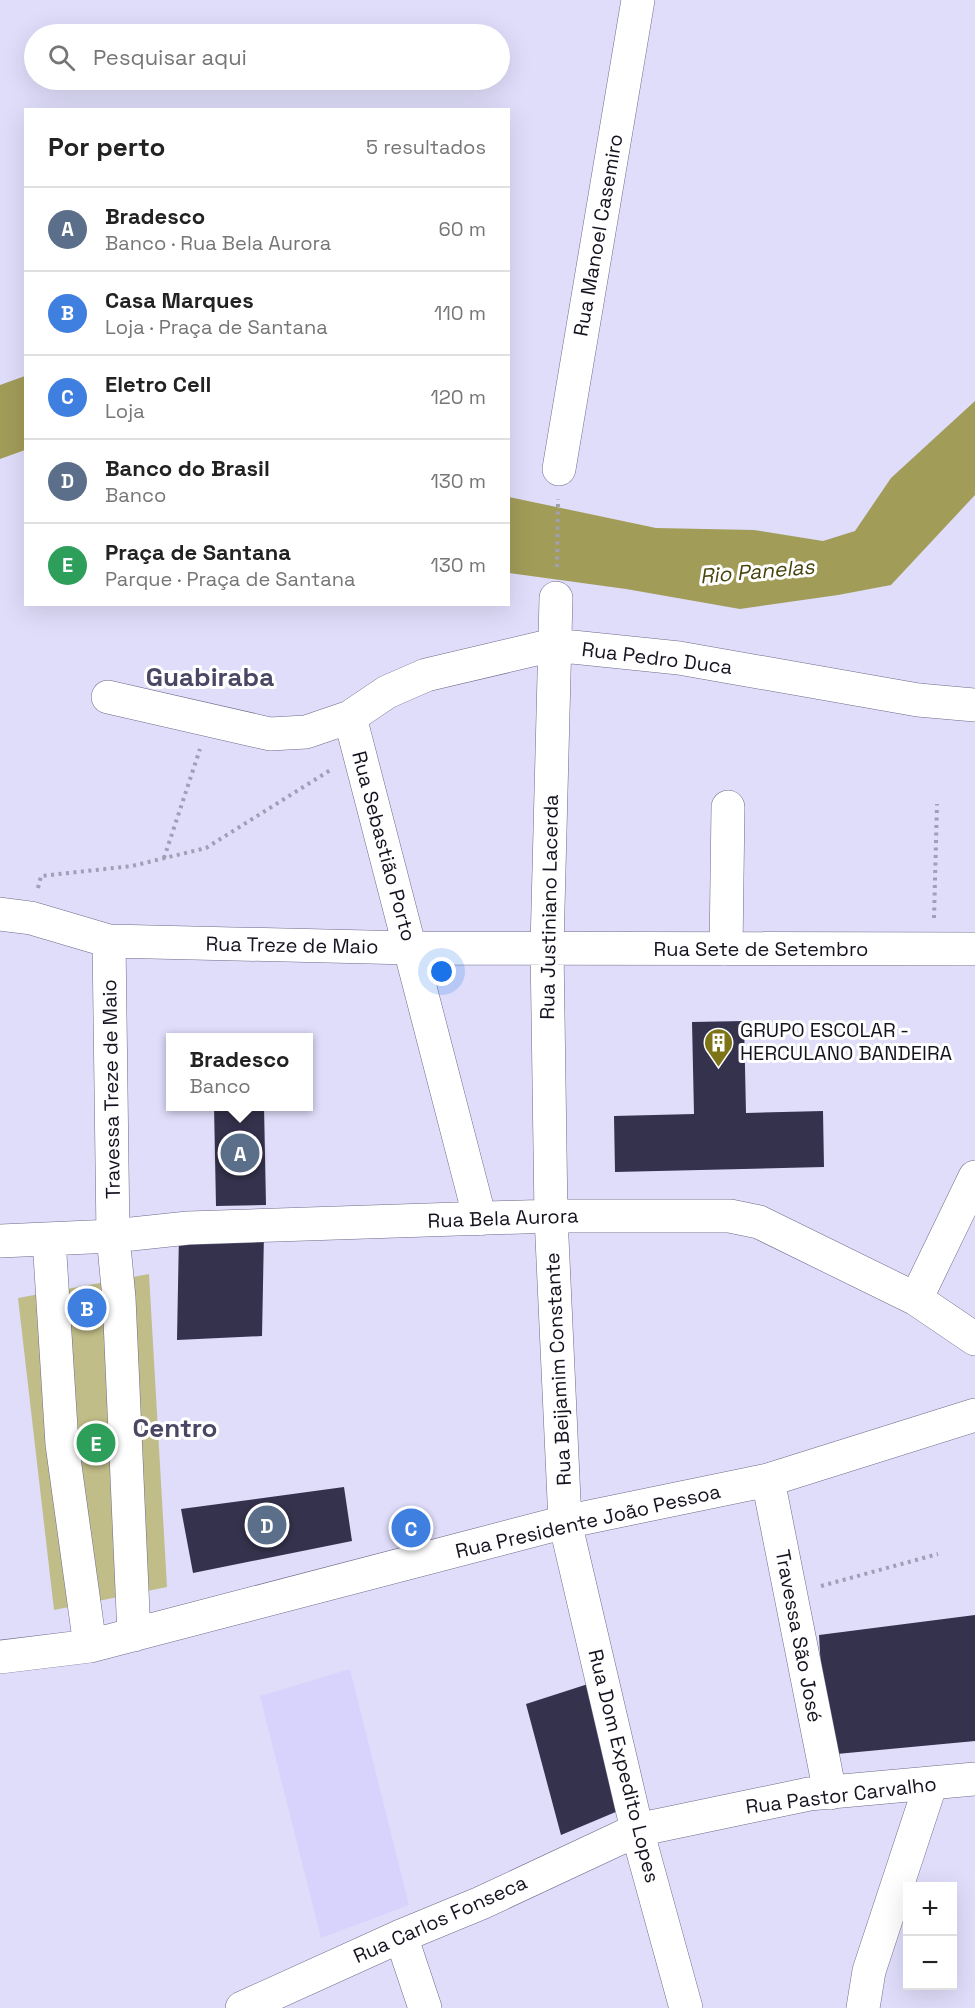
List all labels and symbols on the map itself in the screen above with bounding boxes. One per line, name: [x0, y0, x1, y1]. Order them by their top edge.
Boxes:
street label: Rua Manoel Casemiro: [567, 132, 629, 338]
water label: Rio Panelas: [699, 552, 816, 589]
street label: Rua Pedro Duca: [580, 636, 734, 680]
district label: Guabiraba: [146, 660, 274, 694]
street label: Rua Sebastião Porto: [346, 748, 422, 944]
street label: Rua Justiniano Lacerda: [534, 794, 564, 1020]
street label: Rua Treze de Maio: [205, 930, 379, 960]
street label: Rua Sete de Setembro: [654, 936, 868, 962]
your location: [427, 957, 456, 986]
street label: Travessa Treze de Maio: [96, 979, 126, 1199]
place label: GRUPO ESCOLAR - HERCULANO BANDEIRA: [740, 1017, 953, 1066]
building icon: GRUPO ESCOLAR - HERCULANO BANDEIRA: [703, 1026, 735, 1068]
pin: A: [220, 1130, 260, 1176]
street label: Rua Bela Aurora: [427, 1202, 579, 1234]
street label: Rua Beijamim Constante: [539, 1252, 577, 1486]
pin: B: [68, 1286, 106, 1330]
district label: Centro: [133, 1411, 218, 1445]
pin: E: [76, 1420, 116, 1466]
street label: Rua Presidente João Pessoa: [453, 1478, 723, 1564]
pin: D: [248, 1502, 286, 1547]
pin: C: [392, 1506, 430, 1550]
street label: Travessa São José: [770, 1547, 828, 1725]
street label: Rua Dom Expedito Lopes: [582, 1646, 666, 1886]
street label: Rua Pastor Carvalho: [744, 1770, 938, 1820]
street label: Rua Carlos Fonseca: [349, 1869, 531, 1969]

